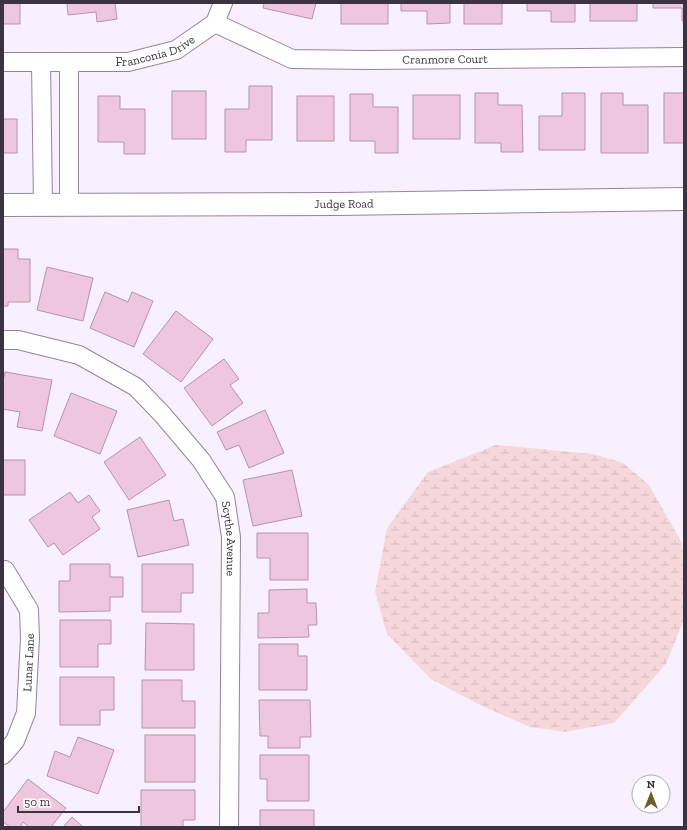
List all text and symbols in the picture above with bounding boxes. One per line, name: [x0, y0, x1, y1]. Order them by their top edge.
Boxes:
street label: Franconia Drive: [115, 32, 198, 69]
street label: Cranmore Court: [402, 52, 488, 67]
street label: Judge Road: [314, 196, 374, 211]
street label: Scythe Avenue: [219, 500, 238, 577]
street label: Lunar Lane: [20, 633, 37, 692]
north arrow: [631, 774, 671, 814]
text: N: [647, 778, 656, 791]
scale bar: [18, 788, 139, 814]
text: 50 m: [24, 795, 51, 809]

